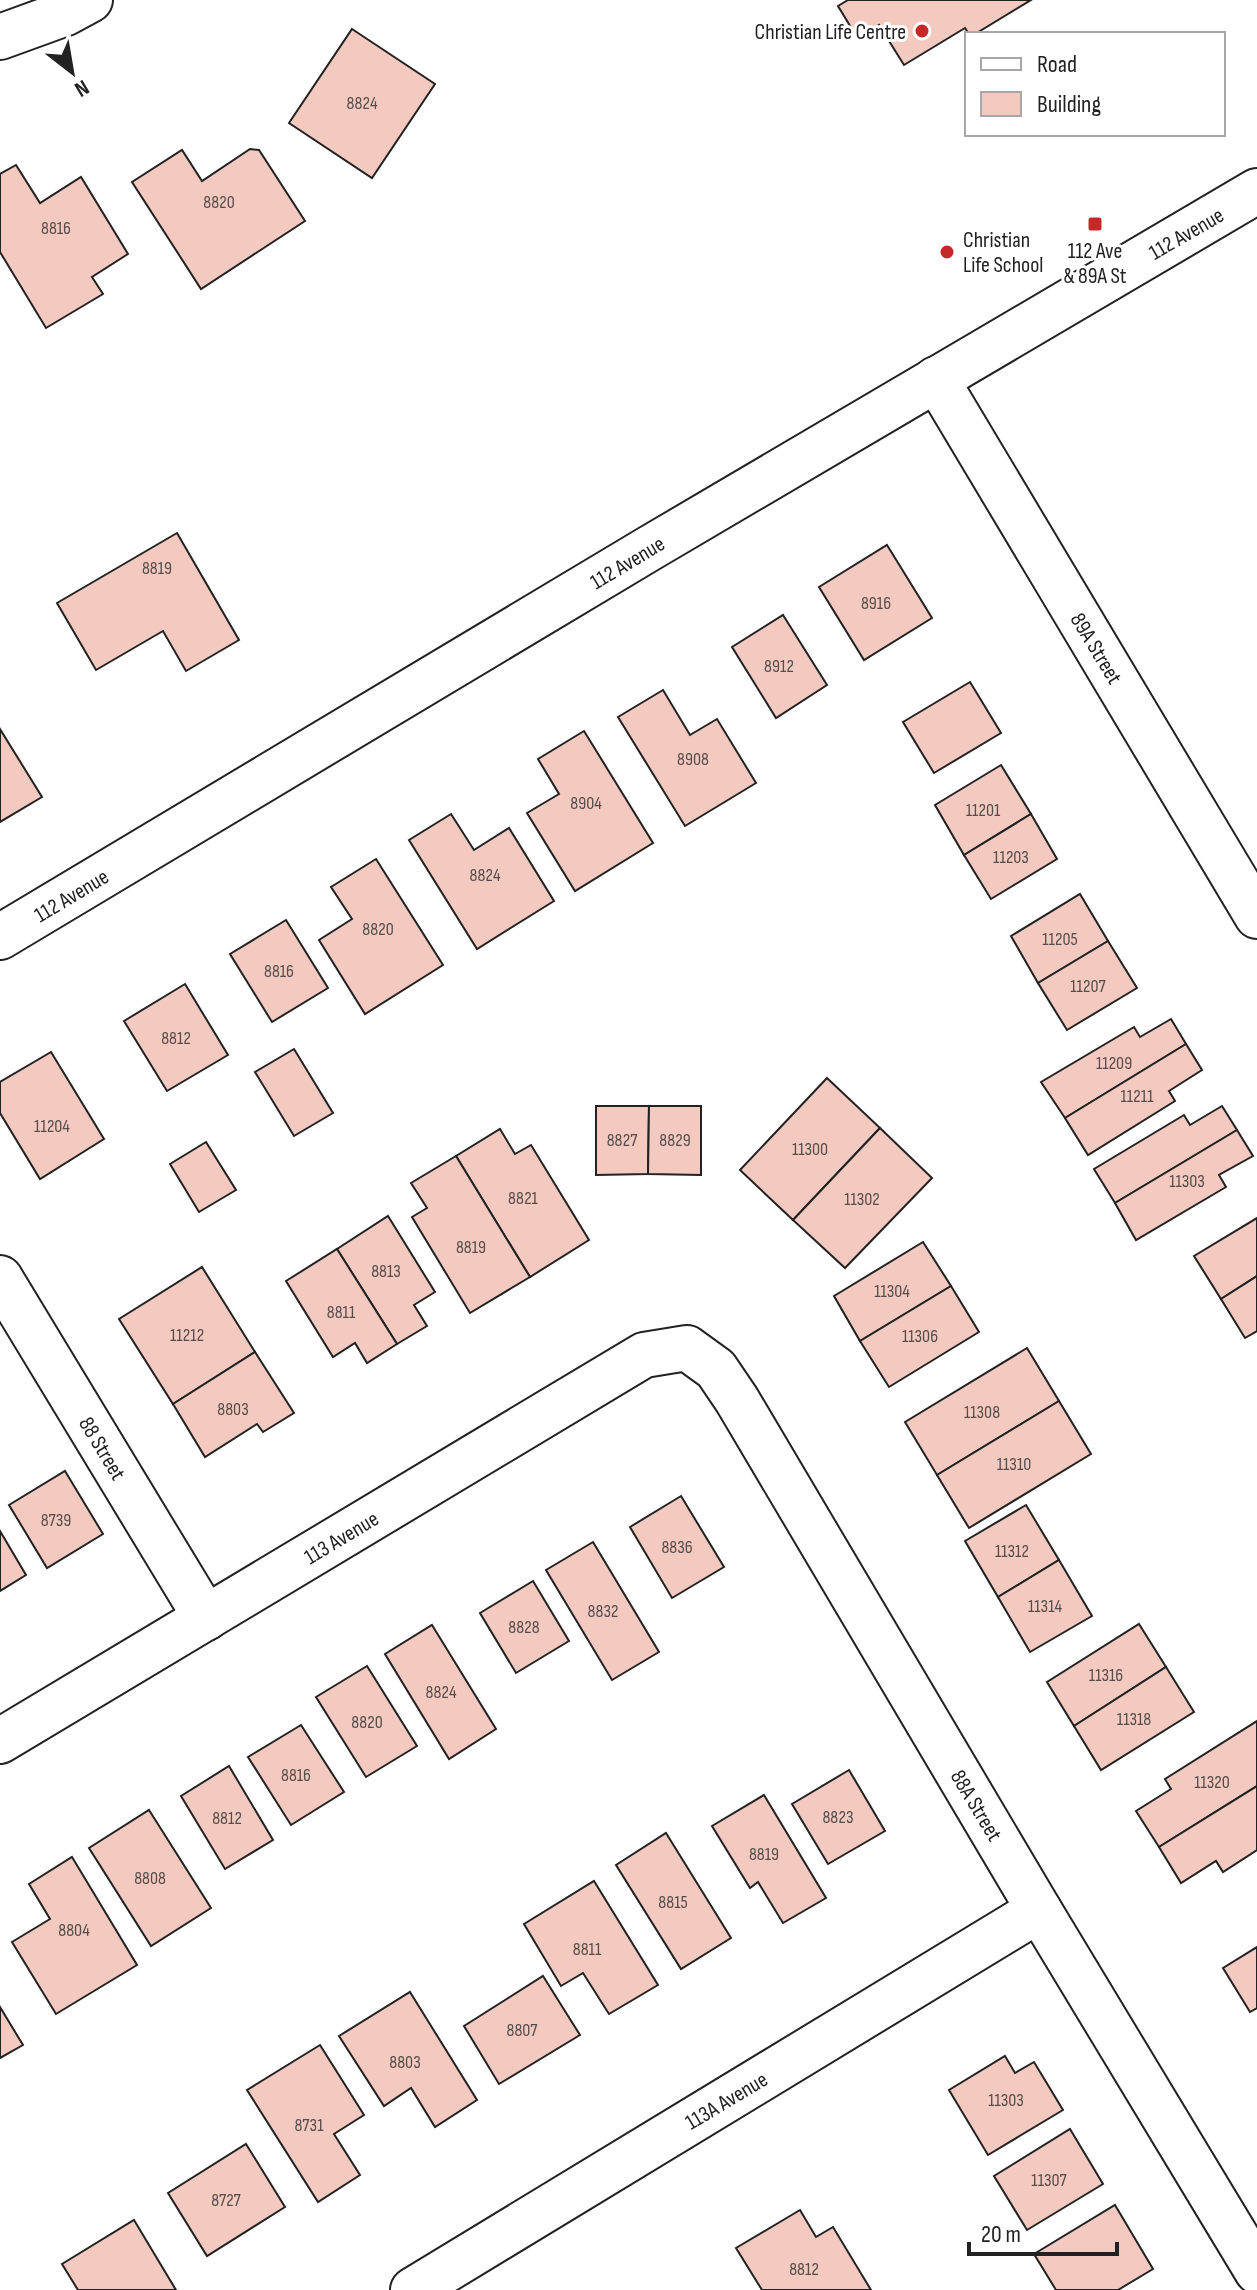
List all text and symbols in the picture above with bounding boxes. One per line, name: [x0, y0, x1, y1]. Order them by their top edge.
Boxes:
place label: Christian Life Centre: [755, 19, 906, 46]
marker: Christian Life Centre: [913, 22, 931, 40]
north arrow: [32, 32, 112, 112]
legend: [965, 32, 1225, 136]
text: Road: [1037, 50, 1077, 79]
text: N: [70, 73, 94, 102]
text: Building: [1037, 90, 1101, 119]
house number: 8824: [347, 93, 378, 114]
house number: 8820: [203, 192, 235, 213]
street label: 112 Avenue: [1144, 202, 1229, 266]
marker: 112 Ave & 89A St: [1086, 215, 1104, 233]
house number: 8816: [41, 218, 71, 239]
place label: Christian Life School: [963, 227, 1043, 279]
place label: 112 Ave & 89A St: [1063, 238, 1127, 290]
marker: Christian Life School: [938, 243, 956, 261]
street label: 112 Avenue: [586, 531, 670, 596]
house number: 8819: [142, 558, 172, 579]
house number: 8916: [861, 593, 891, 614]
street label: 89A Street: [1064, 608, 1128, 690]
house number: 8912: [764, 656, 794, 677]
house number: 8908: [677, 749, 709, 770]
house number: 8904: [570, 793, 602, 814]
house number: 11201: [966, 800, 1001, 821]
house number: 11203: [993, 847, 1029, 868]
street label: 112 Avenue: [30, 864, 114, 929]
house number: 8824: [470, 865, 501, 886]
house number: 8820: [362, 919, 394, 940]
house number: 11205: [1042, 929, 1078, 950]
house number: 8816: [264, 961, 294, 982]
house number: 11207: [1070, 976, 1107, 997]
house number: 8812: [161, 1028, 191, 1049]
house number: 11209: [1096, 1053, 1132, 1074]
house number: 11211: [1121, 1086, 1154, 1107]
house number: 11204: [34, 1116, 70, 1137]
house number: 8827: [607, 1130, 638, 1151]
house number: 8829: [659, 1130, 691, 1151]
house number: 11300: [792, 1139, 828, 1160]
house number: 11303: [1169, 1171, 1205, 1192]
house number: 8821: [508, 1188, 539, 1209]
house number: 11302: [844, 1189, 880, 1210]
house number: 8819: [456, 1237, 486, 1258]
house number: 8813: [371, 1261, 401, 1282]
house number: 11304: [874, 1281, 910, 1302]
house number: 8811: [327, 1302, 356, 1323]
house number: 11212: [170, 1325, 204, 1346]
house number: 11306: [902, 1326, 938, 1347]
house number: 8803: [217, 1399, 249, 1420]
house number: 11308: [964, 1402, 1000, 1423]
street label: 88 Street: [72, 1412, 131, 1486]
house number: 11310: [997, 1454, 1031, 1475]
street label: 113 Avenue: [300, 1506, 384, 1571]
house number: 8739: [41, 1510, 71, 1531]
house number: 8836: [661, 1537, 693, 1558]
house number: 11312: [995, 1541, 1029, 1562]
house number: 11314: [1028, 1596, 1062, 1617]
house number: 8832: [588, 1601, 618, 1622]
house number: 8828: [508, 1617, 540, 1638]
house number: 11316: [1089, 1665, 1123, 1686]
house number: 8824: [426, 1682, 457, 1703]
house number: 11318: [1117, 1709, 1151, 1730]
house number: 8820: [351, 1712, 383, 1733]
house number: 8816: [281, 1765, 311, 1786]
street label: 88A Street: [944, 1765, 1008, 1847]
house number: 11320: [1194, 1772, 1230, 1793]
house number: 8823: [822, 1807, 854, 1828]
house number: 8812: [212, 1808, 242, 1829]
house number: 8819: [749, 1844, 779, 1865]
house number: 8808: [134, 1868, 166, 1889]
house number: 8815: [658, 1892, 688, 1913]
house number: 8804: [58, 1920, 90, 1941]
house number: 8811: [573, 1939, 602, 1960]
house number: 8807: [507, 2020, 538, 2041]
house number: 8803: [389, 2052, 421, 2073]
street label: 113A Avenue: [681, 2066, 773, 2136]
house number: 11303: [988, 2090, 1024, 2111]
house number: 8731: [295, 2115, 324, 2136]
house number: 11307: [1031, 2170, 1067, 2191]
house number: 8727: [211, 2190, 242, 2211]
scale bar: [969, 2206, 1117, 2256]
text: 20 m: [981, 2220, 1021, 2249]
house number: 8812: [789, 2259, 819, 2280]

